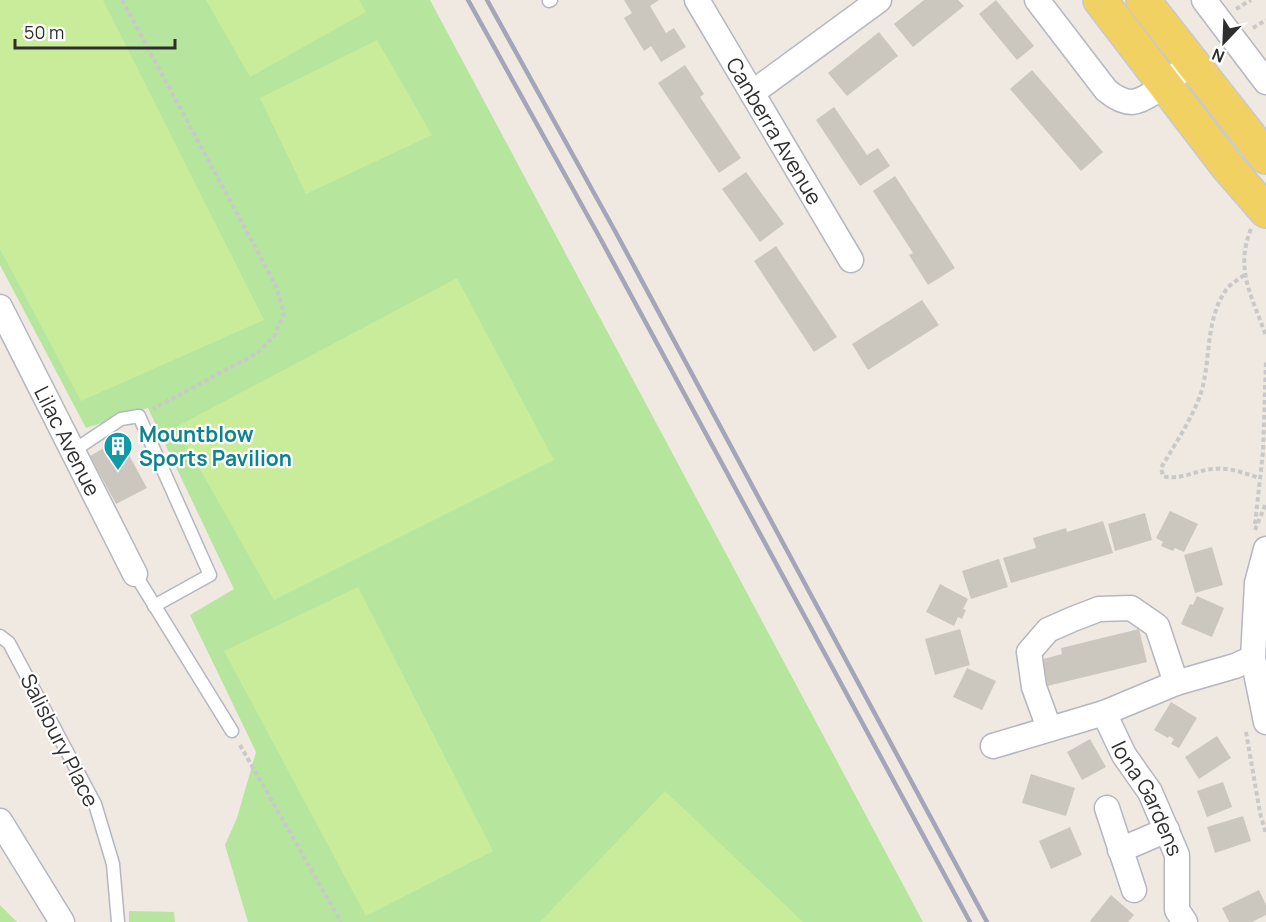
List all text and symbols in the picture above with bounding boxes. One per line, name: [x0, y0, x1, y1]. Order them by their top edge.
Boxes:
scale bar: [15, 12, 176, 50]
north arrow: [1194, 12, 1254, 72]
text: 50 m: [24, 20, 64, 44]
text: N: [1209, 43, 1228, 68]
street label: Canberra Avenue: [720, 52, 829, 210]
street label: Lilac Avenue: [28, 381, 107, 501]
place label: Mountblow Sports Pavilion: [139, 420, 292, 472]
building icon: Mountblow Sports Pavilion: [102, 430, 134, 472]
street label: Salisbury Place: [14, 669, 106, 811]
street label: Iona Gardens: [1105, 736, 1190, 860]

